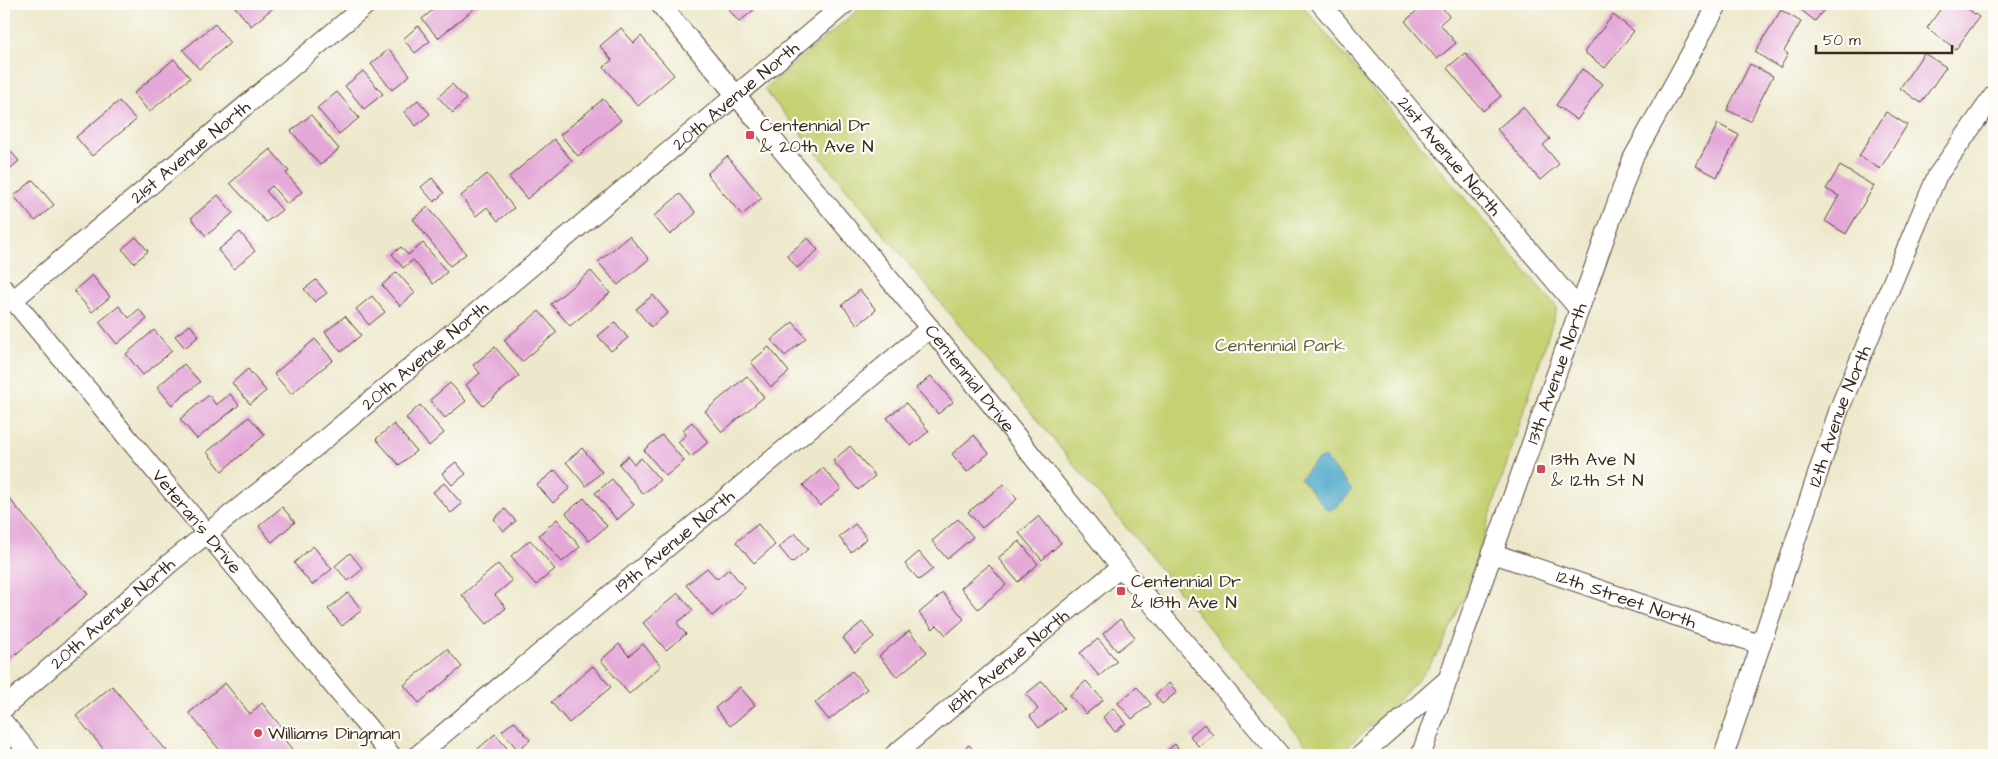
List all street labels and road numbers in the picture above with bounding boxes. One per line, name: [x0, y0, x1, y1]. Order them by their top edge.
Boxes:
street label: 20th Avenue North: [667, 36, 805, 156]
street label: 21st Avenue North: [1391, 91, 1507, 221]
street label: 21st Avenue North: [125, 95, 256, 210]
street label: 20th Avenue North: [356, 295, 494, 416]
street label: 13th Avenue North: [1520, 299, 1594, 448]
street label: Centennial Drive: [919, 319, 1021, 438]
street label: 12th Avenue North: [1802, 342, 1878, 490]
street label: Veteran's Drive: [146, 464, 247, 579]
street label: 19th Avenue North: [609, 484, 740, 599]
street label: 20th Avenue North: [45, 552, 181, 675]
street label: 12th Street North: [1553, 564, 1700, 635]
street label: 18th Avenue North: [942, 603, 1074, 719]

